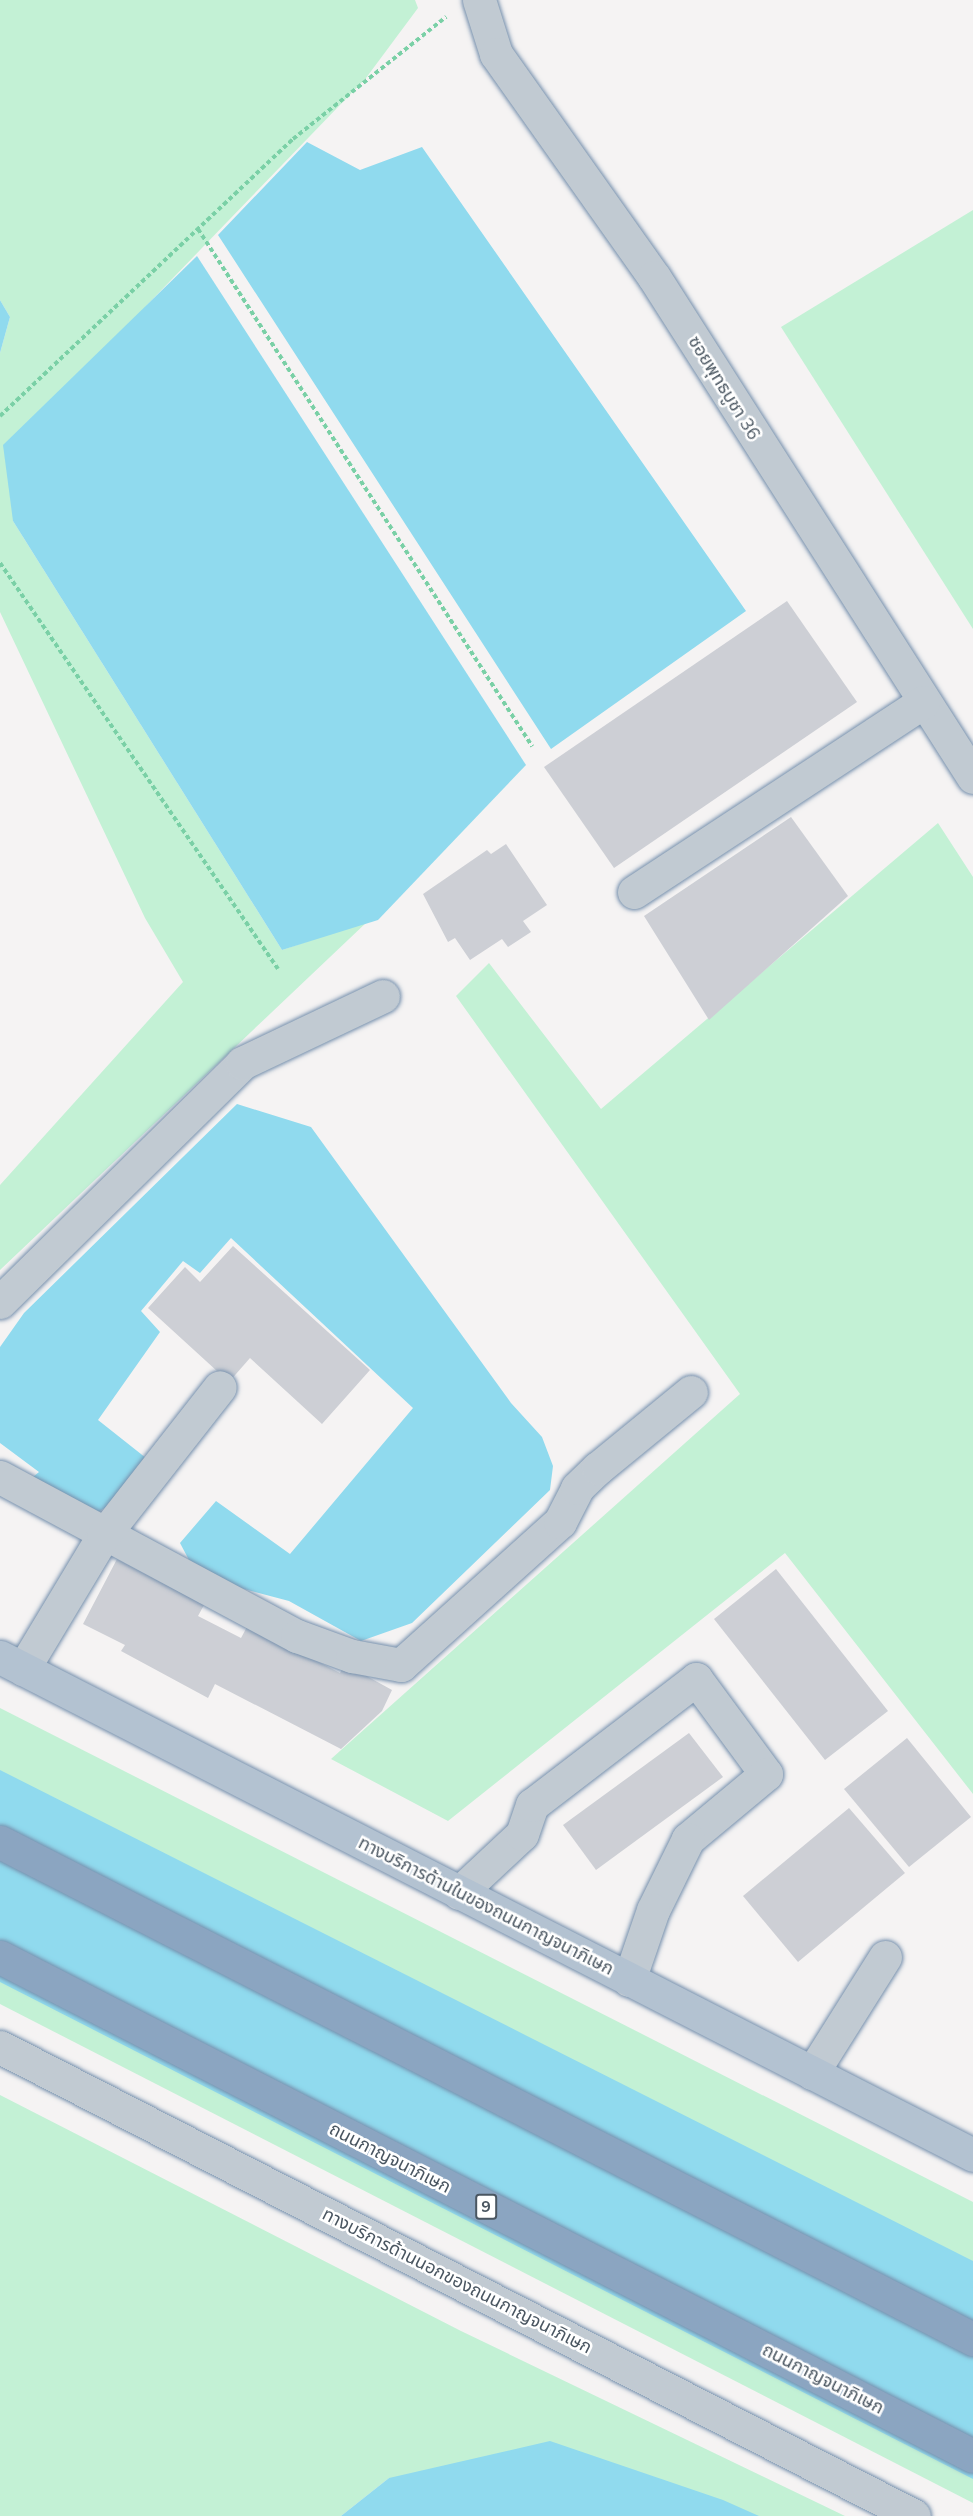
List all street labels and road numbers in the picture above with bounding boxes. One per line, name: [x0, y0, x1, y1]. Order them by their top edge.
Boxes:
street label: ซอยพุทธบูชา 36: [683, 332, 765, 444]
street label: ทางบริการด้านในของถนนกาญจนาภิเษก: [355, 1832, 617, 1980]
street label: ถนนกาญจนาภิเษก: [326, 2118, 454, 2198]
road number: 9: [474, 2194, 498, 2220]
street label: ทางบริการด้านนอกของถนนกาญจนาภิเษก: [319, 2203, 595, 2359]
street label: ถนนกาญจนาภิเษก: [759, 2339, 887, 2419]

